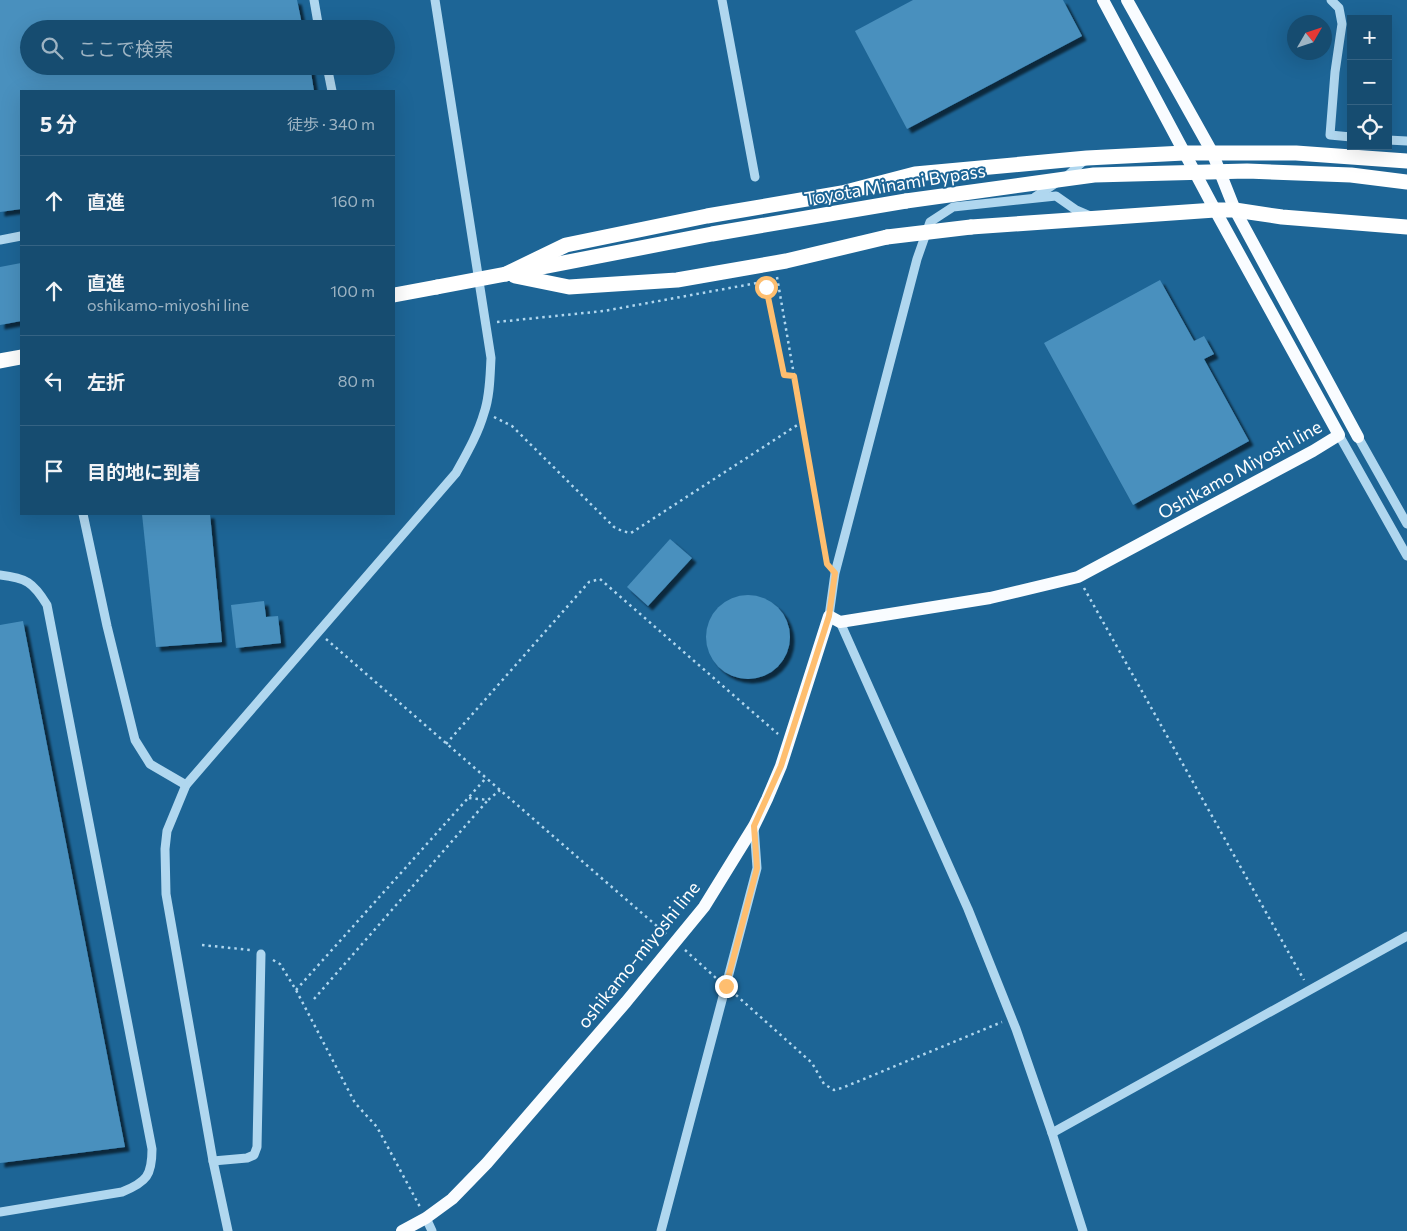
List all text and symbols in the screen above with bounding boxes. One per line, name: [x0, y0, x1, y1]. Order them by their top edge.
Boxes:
north arrow: [1287, 15, 1332, 60]
map controls: [1347, 15, 1392, 150]
button: +: [1347, 15, 1392, 60]
search box: [20, 20, 395, 75]
icon: search: [38, 34, 66, 62]
text: ここで検索: [78, 37, 173, 60]
button: −: [1347, 60, 1392, 105]
button: locate: [1347, 105, 1392, 150]
text: 5 分: [40, 111, 77, 136]
text: 徒歩 · 340 m: [287, 114, 375, 133]
street label: Toyota Minami Bypass: [803, 159, 987, 209]
icon: ahead: [40, 187, 68, 215]
text: 直進: [87, 190, 125, 213]
text: 160 m: [331, 191, 375, 210]
text: 直進: [87, 271, 125, 294]
route start: [755, 276, 778, 299]
icon: ahead: [40, 277, 68, 305]
text: 100 m: [330, 281, 375, 300]
text: oshikamo-miyoshi line: [87, 295, 249, 314]
icon: left: [40, 367, 68, 395]
text: 左折: [87, 370, 125, 393]
text: 80 m: [338, 371, 375, 390]
street label: Oshikamo Miyoshi line: [1154, 415, 1325, 523]
icon: arrive: [40, 457, 68, 485]
text: 目的地に到着: [87, 460, 201, 483]
street label: oshikamo-miyoshi line: [572, 877, 704, 1032]
route end: [715, 975, 738, 998]

